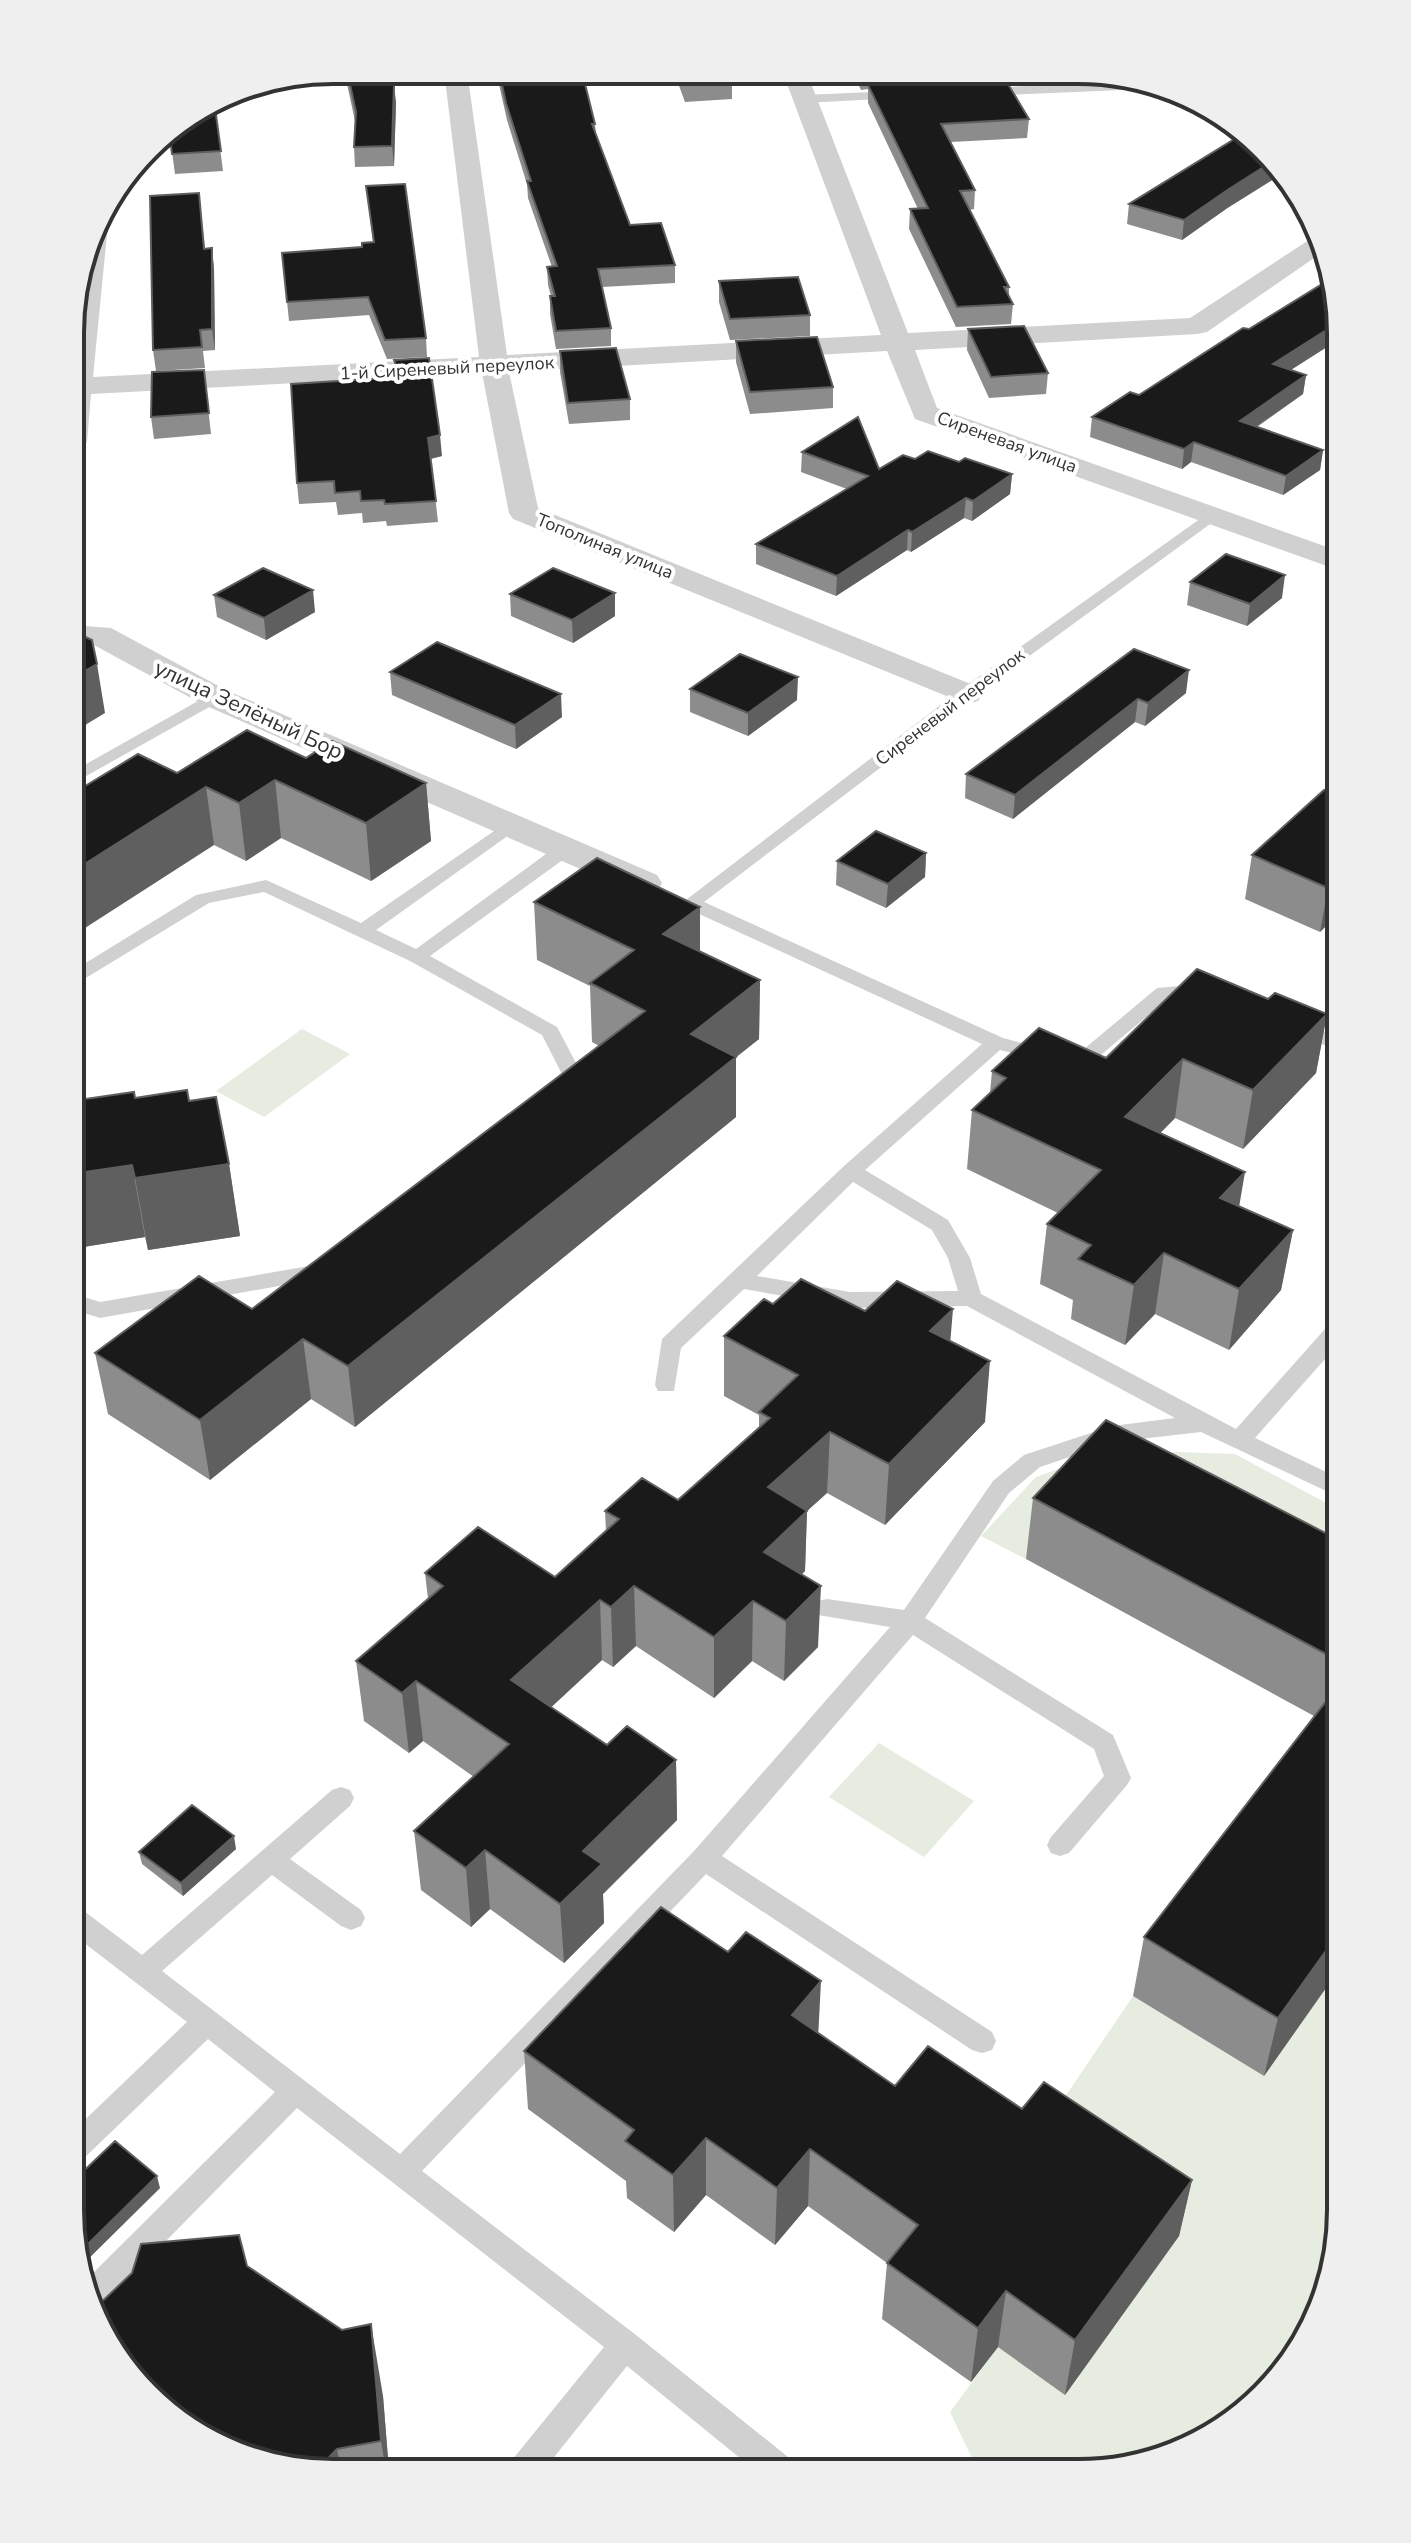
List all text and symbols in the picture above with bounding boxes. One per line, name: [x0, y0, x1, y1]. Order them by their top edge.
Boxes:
street label: 1-й Сиреневый переулок: [339, 350, 555, 386]
street label: Сиреневая улица: [934, 406, 1080, 478]
street label: Тополиная улица: [533, 508, 677, 584]
street label: Сиреневый переулок: [871, 643, 1030, 771]
street label: улица Зелёный Бор: [149, 653, 348, 767]

